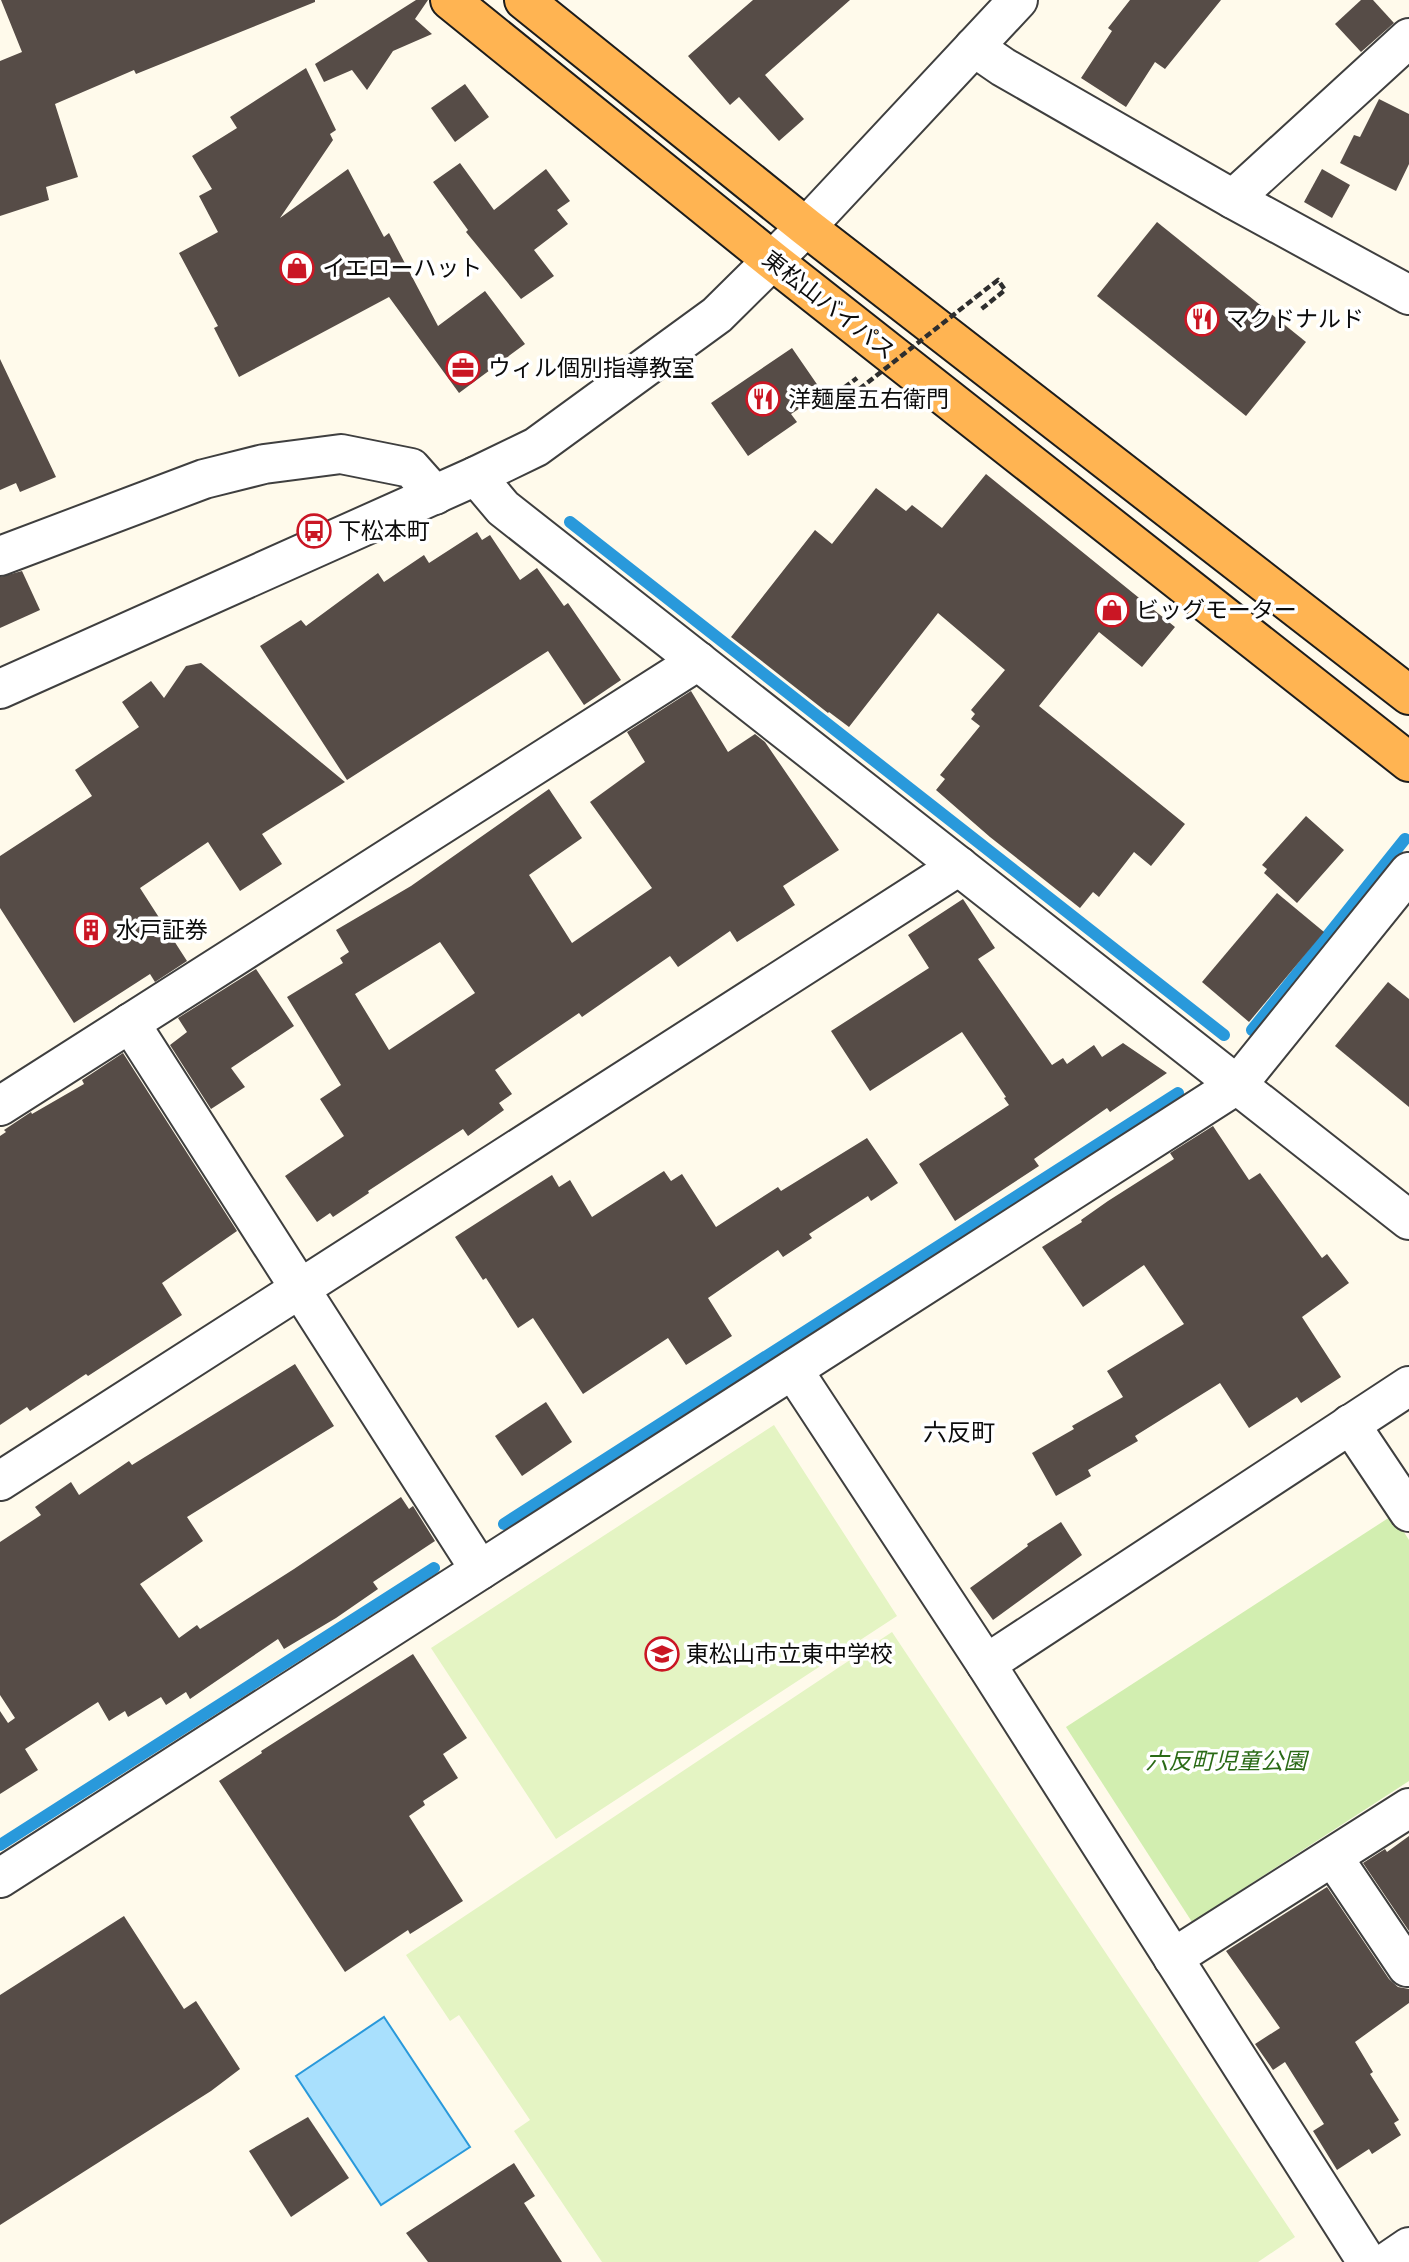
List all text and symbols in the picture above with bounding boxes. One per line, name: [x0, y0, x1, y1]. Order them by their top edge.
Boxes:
street label: 東松山バイパス: [758, 246, 900, 365]
shop icon: イエローハット: [278, 249, 316, 287]
place label: イエローハット: [322, 256, 482, 281]
restaurant icon: マクドナルド: [1183, 300, 1221, 338]
place label: マクドナルド: [1226, 307, 1364, 332]
office icon: ウィル個別指導教室: [444, 349, 482, 387]
place label: ウィル個別指導教室: [488, 356, 695, 381]
restaurant icon: 洋麺屋五右衛門: [744, 380, 782, 418]
place label: 洋麺屋五右衛門: [788, 387, 949, 412]
bus stop icon: 下松本町: [295, 512, 333, 550]
place label: 下松本町: [338, 519, 430, 544]
shop icon: ビッグモーター: [1093, 591, 1131, 629]
place label: ビッグモーター: [1136, 598, 1297, 623]
building icon: 水戸証券: [72, 911, 110, 949]
place label: 水戸証券: [116, 918, 208, 943]
district label: 六反町: [923, 1420, 995, 1446]
school or university icon: 東松山市立東中学校: [643, 1635, 681, 1673]
place label: 東松山市立東中学校: [686, 1642, 893, 1667]
park label: 六反町児童公園: [1146, 1749, 1310, 1774]

